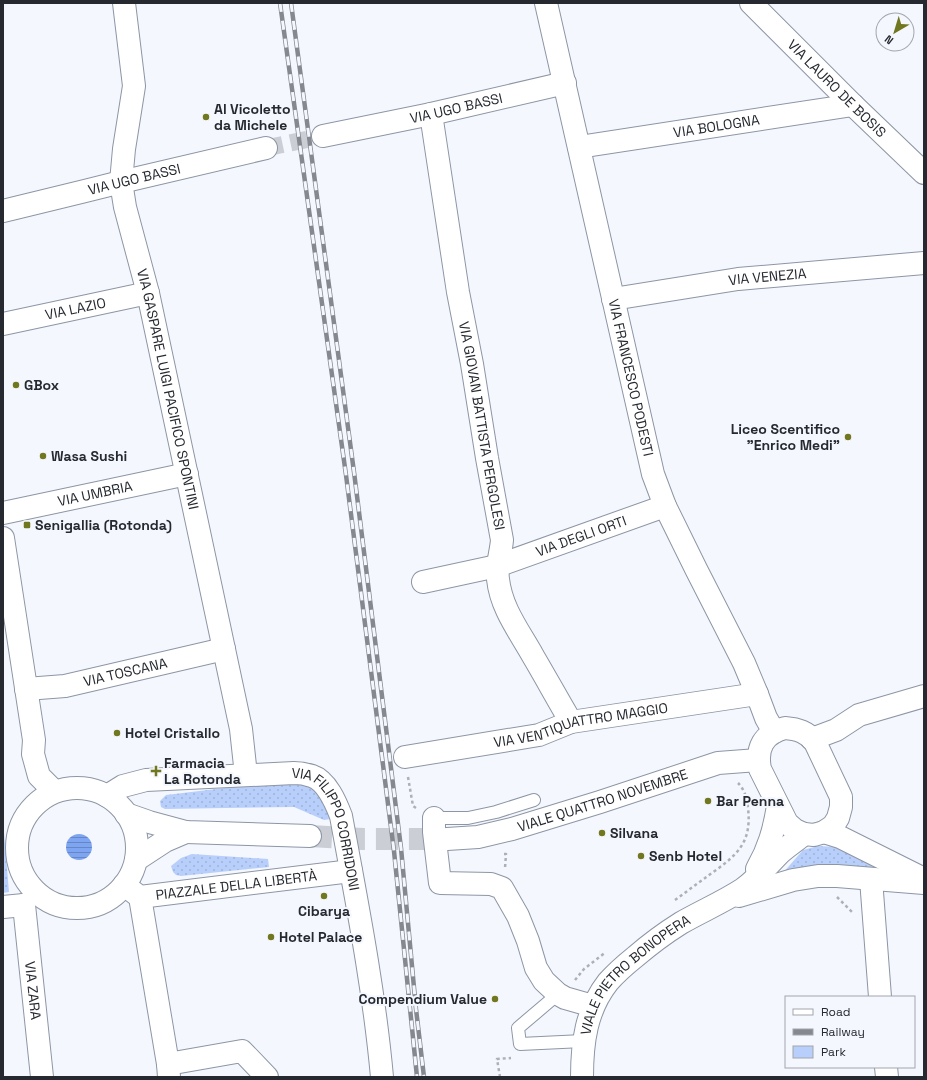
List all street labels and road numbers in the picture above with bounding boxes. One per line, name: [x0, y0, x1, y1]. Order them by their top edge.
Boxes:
street label: VIA LAURO DE BOSIS: [784, 36, 890, 141]
street label: VIA UGO BASSI: [408, 89, 504, 127]
street label: VIA BOLOGNA: [672, 110, 761, 141]
street label: VIA UGO BASSI: [86, 159, 182, 199]
street label: VIA VENEZIA: [727, 264, 807, 289]
street label: VIA GASPARE LUIGI PACIFICO SPONTINI: [133, 267, 203, 511]
street label: VIA LAZIO: [43, 293, 107, 324]
street label: VIA FRANCESCO PODESTI: [604, 297, 658, 458]
street label: VIA GIOVAN BATTISTA PERGOLESI: [455, 320, 509, 532]
street label: VIA UMBRIA: [56, 477, 134, 510]
street label: VIA DEGLI ORTI: [533, 511, 629, 560]
street label: VIA TOSCANA: [82, 653, 169, 690]
street label: VIA VENTIQUATTRO MAGGIO: [492, 699, 669, 751]
street label: VIA FILIPPO CORRIDONI: [291, 764, 364, 892]
street label: VIALE QUATTRO NOVEMBRE: [515, 765, 690, 836]
street label: PIAZZALE DELLA LIBERTÀ: [155, 866, 318, 904]
street label: VIALE PIETRO BONOPERA: [576, 911, 694, 1037]
street label: VIA ZARA: [21, 960, 45, 1021]

